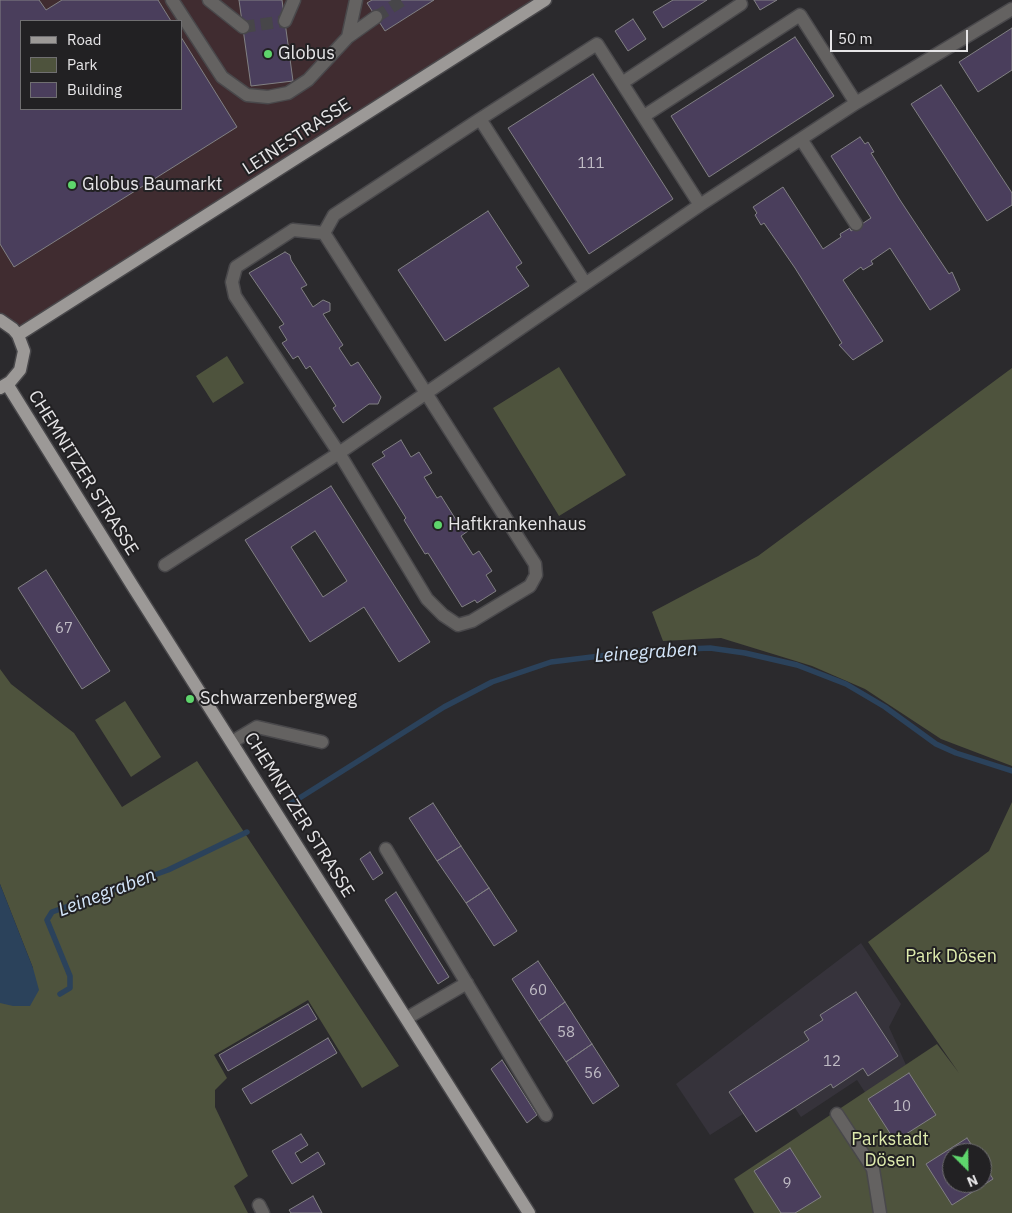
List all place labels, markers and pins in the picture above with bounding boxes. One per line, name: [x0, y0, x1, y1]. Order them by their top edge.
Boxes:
place label: Globus: [278, 43, 335, 65]
marker: Globus: [262, 48, 274, 60]
place label: Globus Baumarkt: [82, 174, 222, 196]
marker: Globus Baumarkt: [66, 179, 78, 191]
place label: Haftkrankenhaus: [448, 514, 586, 536]
marker: Haftkrankenhaus: [432, 519, 444, 531]
place label: Schwarzenbergweg: [200, 688, 357, 710]
marker: Schwarzenbergweg: [184, 693, 196, 705]

